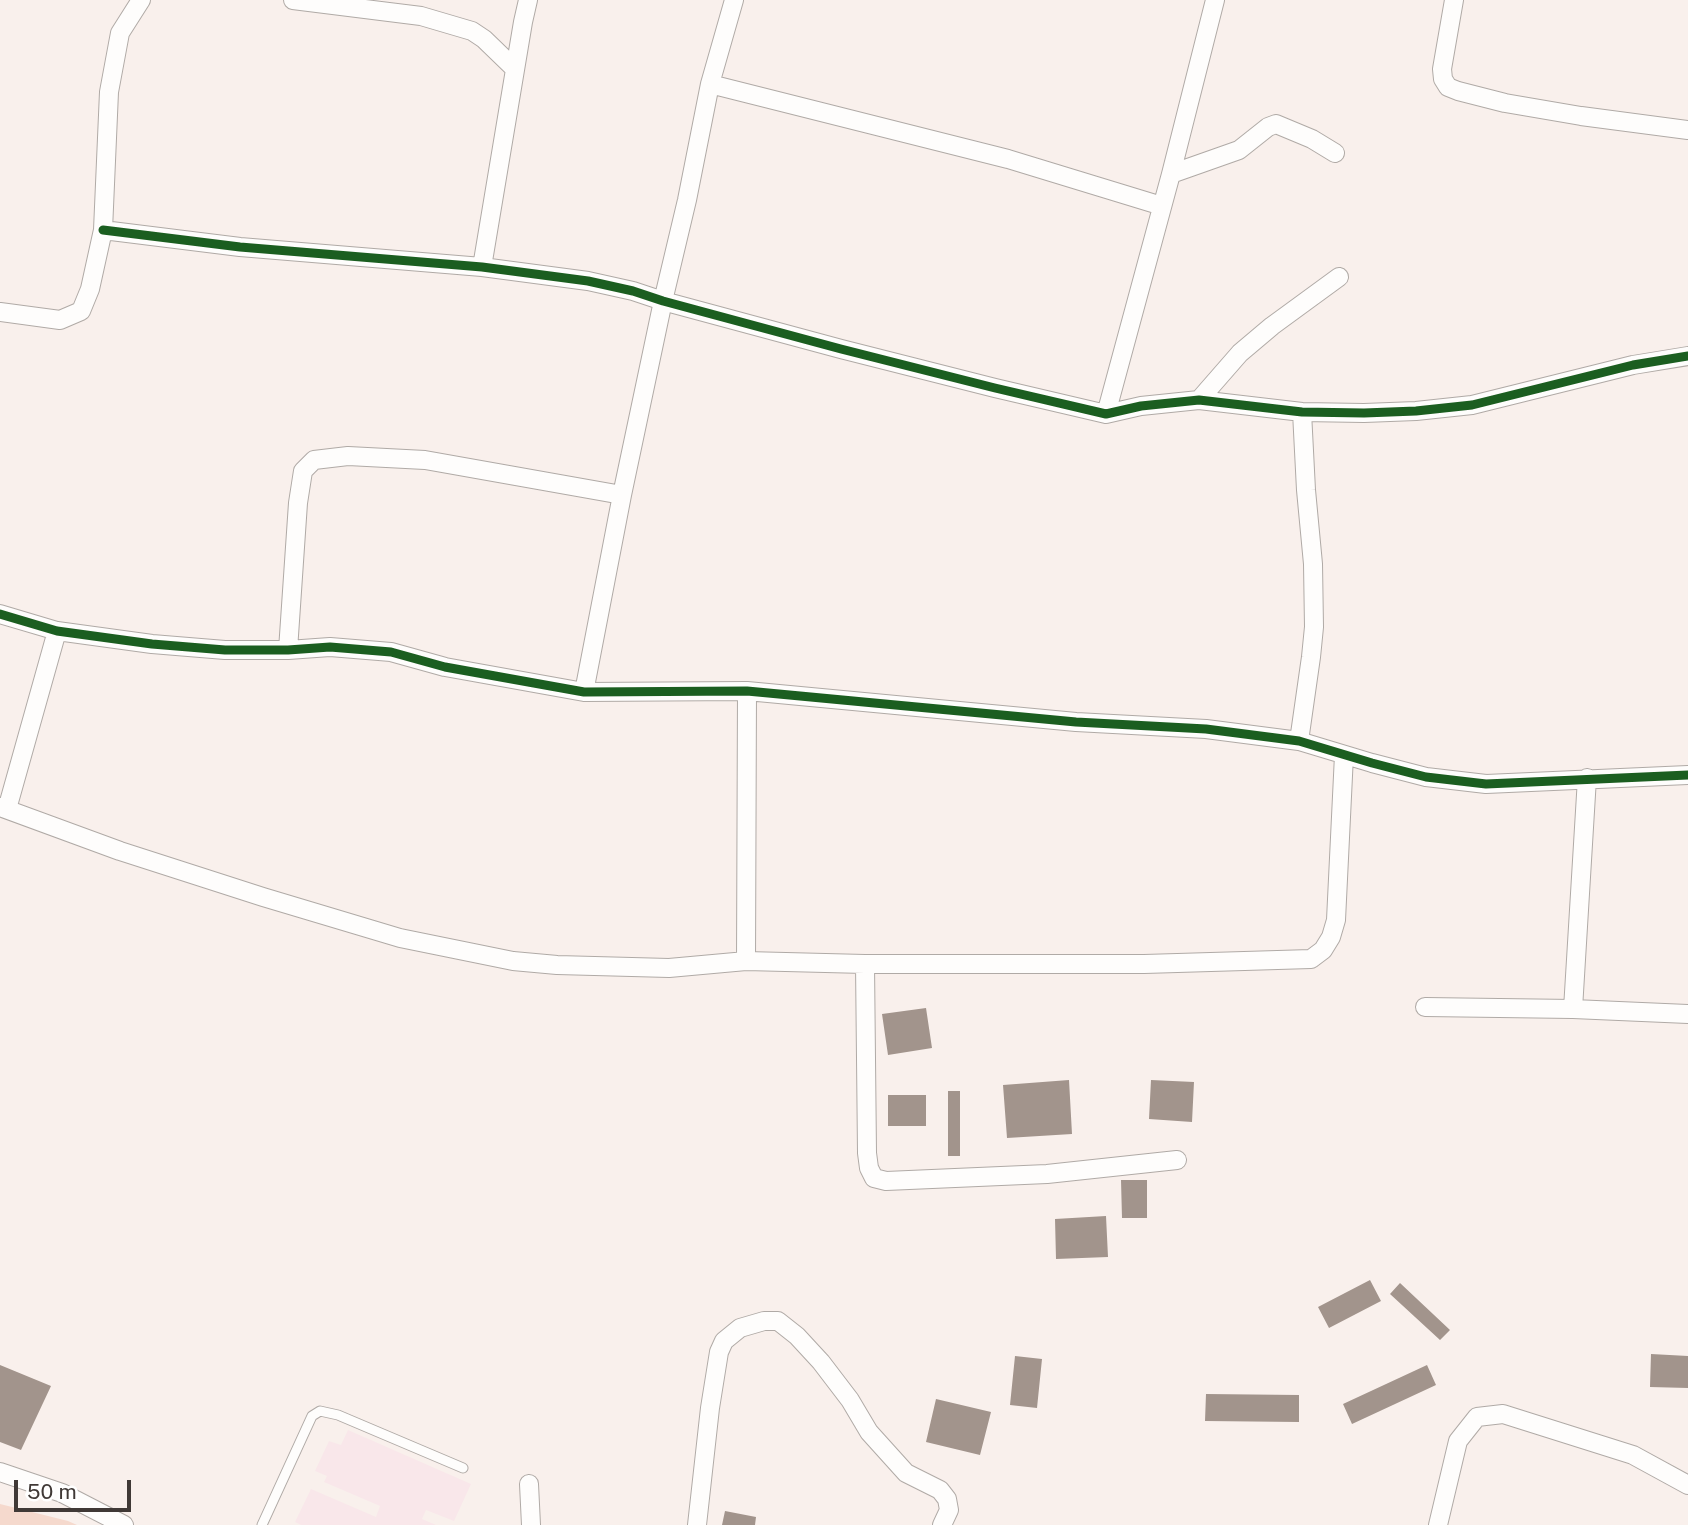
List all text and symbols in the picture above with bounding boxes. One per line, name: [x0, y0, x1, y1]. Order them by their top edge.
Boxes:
scale bar: [18, 1466, 135, 1510]
text: 50 m: [27, 1479, 77, 1504]

